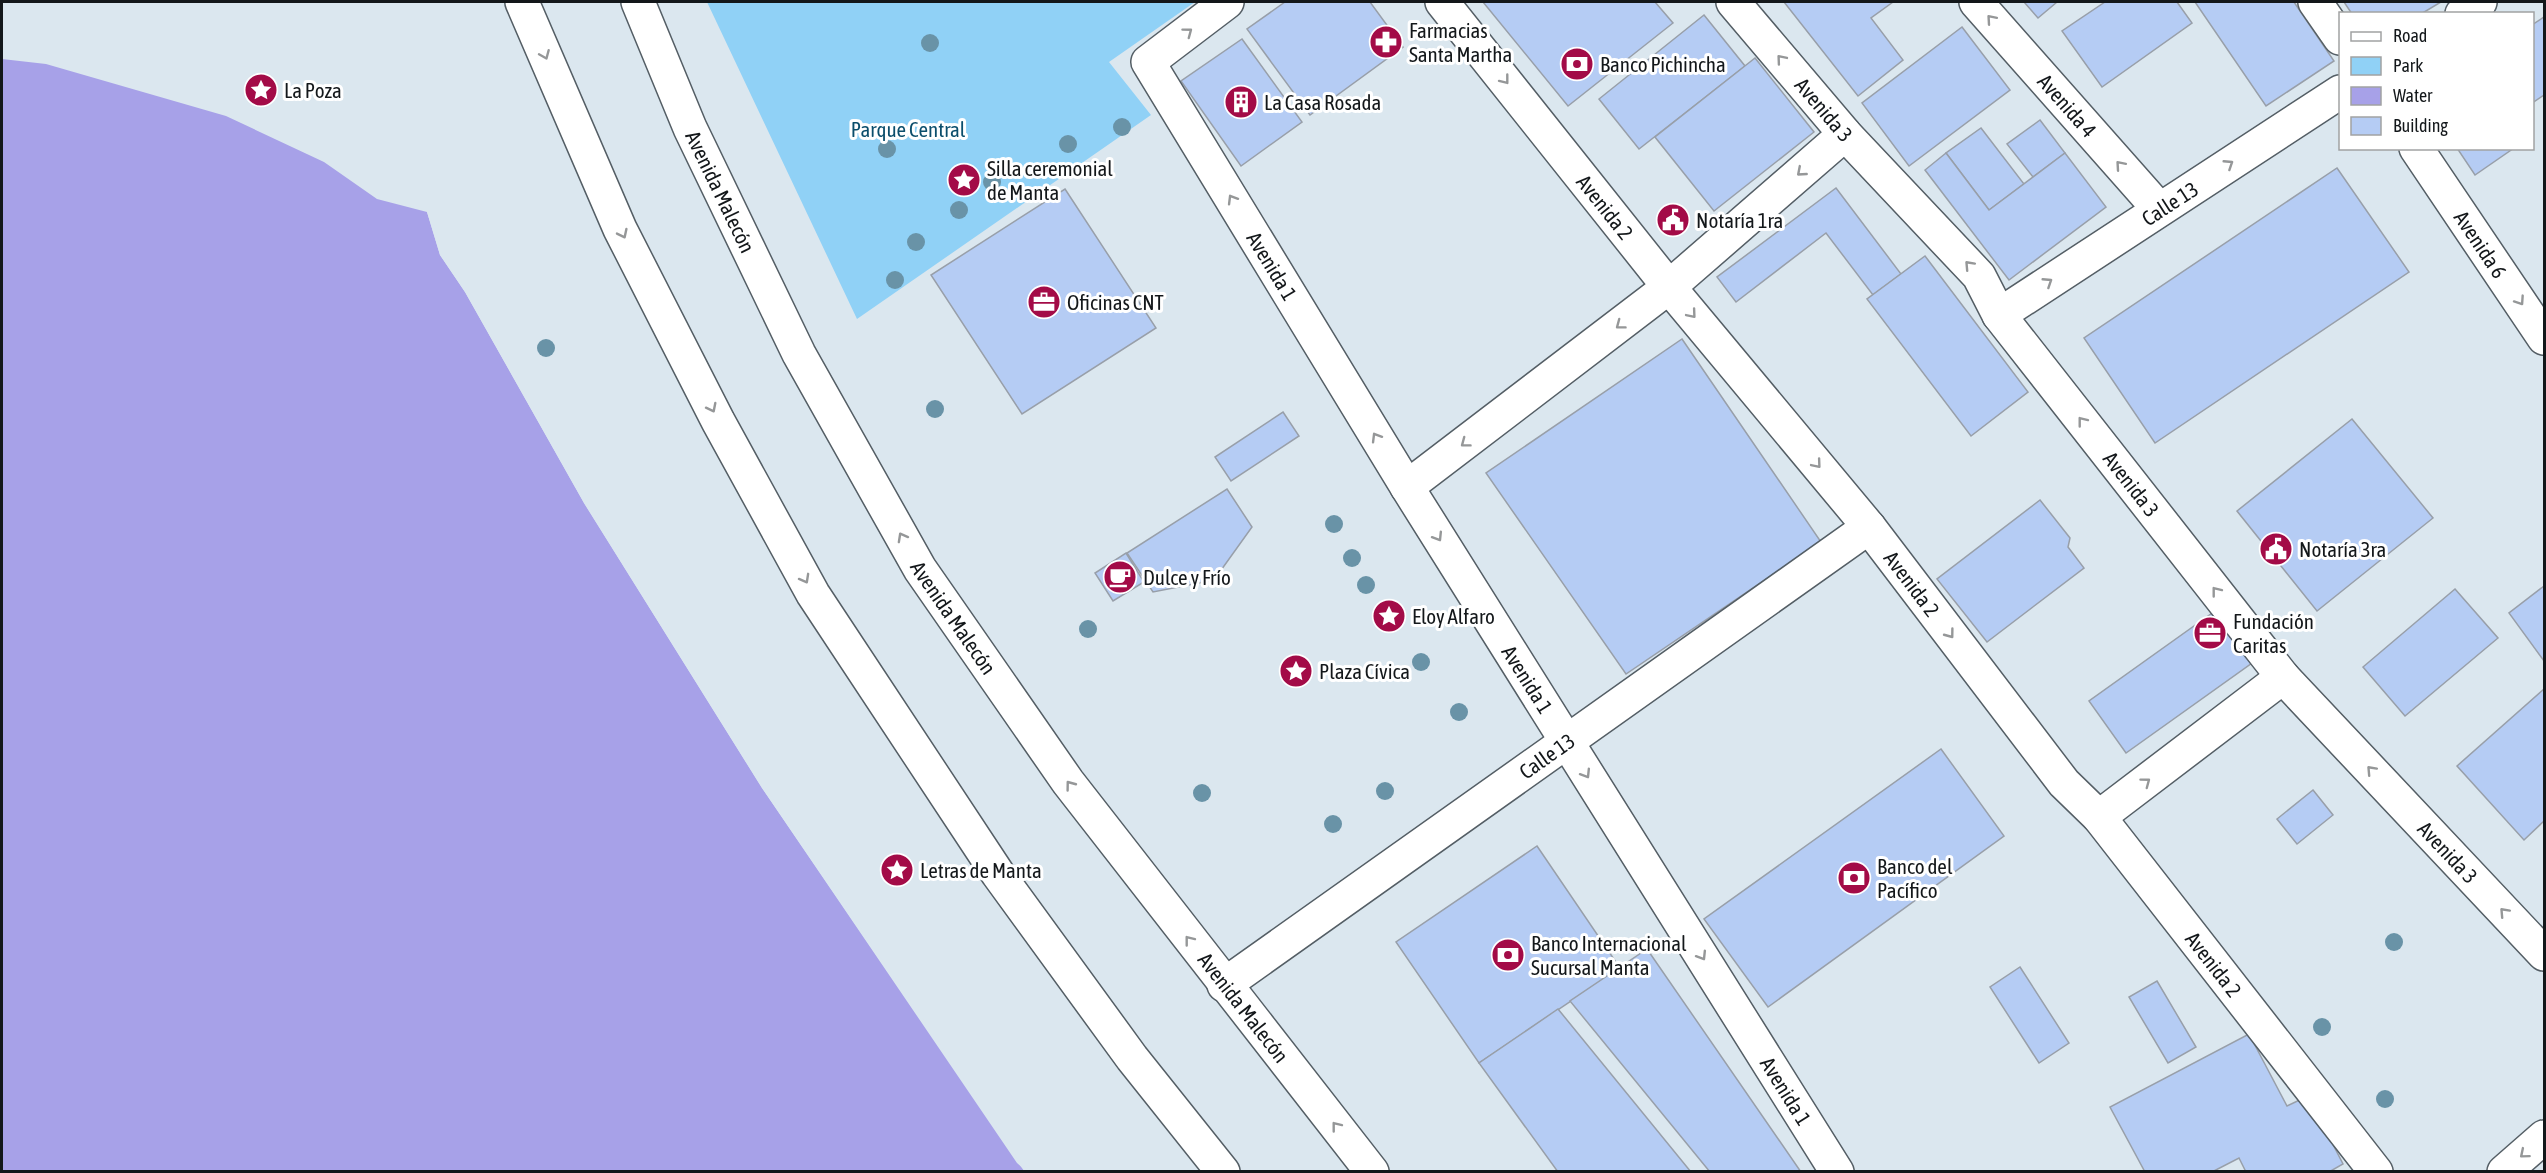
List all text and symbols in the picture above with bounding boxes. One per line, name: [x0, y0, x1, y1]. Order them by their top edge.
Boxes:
legend: [2339, 12, 2534, 150]
one-way arrow: [1987, 15, 1998, 26]
place label: Farmacias Santa Martha: [1409, 18, 1512, 66]
pharmacy icon: Farmacias Santa Martha: [1368, 24, 1404, 60]
text: Road: [2393, 25, 2427, 46]
one-way arrow: [1181, 28, 1192, 39]
bank icon: Banco Pichincha: [1559, 46, 1595, 82]
one-way arrow: [538, 49, 550, 60]
place label: Banco Pichincha: [1600, 52, 1726, 76]
one-way arrow: [1778, 55, 1789, 66]
text: Park: [2393, 55, 2423, 76]
street label: Avenida 4: [2033, 69, 2102, 142]
place icon: La Poza: [243, 72, 279, 108]
one-way arrow: [1497, 73, 1508, 84]
street label: Avenida 3: [1791, 73, 1858, 146]
place label: La Poza: [284, 78, 342, 102]
building icon: La Casa Rosada: [1223, 84, 1259, 120]
text: Water: [2393, 85, 2433, 106]
place label: La Casa Rosada: [1264, 90, 1381, 114]
text: Building: [2393, 115, 2448, 136]
park label: Parque Central: [851, 117, 966, 141]
street label: Avenida Malecón: [681, 127, 760, 257]
place label: Silla ceremonial de Manta: [987, 156, 1113, 204]
one-way arrow: [2222, 160, 2233, 171]
one-way arrow: [2116, 161, 2127, 172]
place icon: Silla ceremonial de Manta: [946, 162, 982, 198]
one-way arrow: [1797, 165, 1808, 176]
street label: Avenida 2: [1572, 170, 1638, 244]
street label: Calle 13: [2137, 176, 2202, 230]
one-way arrow: [1227, 195, 1239, 205]
public building icon: Notaría 1ra: [1655, 202, 1691, 238]
street label: Avenida 6: [2450, 206, 2512, 282]
place label: Notaría 1ra: [1696, 208, 1783, 232]
street label: Avenida 1: [1242, 227, 1302, 305]
one-way arrow: [616, 228, 627, 238]
one-way arrow: [1965, 261, 1976, 272]
one-way arrow: [2042, 278, 2052, 290]
office icon: Oficinas CNT: [1026, 284, 1062, 320]
place label: Oficinas CNT: [1067, 290, 1164, 314]
one-way arrow: [2512, 295, 2524, 305]
one-way arrow: [1685, 307, 1696, 318]
one-way arrow: [1615, 317, 1626, 328]
one-way arrow: [704, 401, 716, 412]
one-way arrow: [2078, 417, 2089, 428]
one-way arrow: [1372, 433, 1384, 443]
one-way arrow: [1460, 436, 1471, 447]
street label: Avenida 3: [2099, 447, 2164, 521]
one-way arrow: [1809, 457, 1820, 468]
one-way arrow: [1430, 531, 1442, 541]
public building icon: Notaría 3ra: [2258, 531, 2294, 567]
one-way arrow: [898, 533, 909, 543]
place label: Notaría 3ra: [2299, 537, 2386, 561]
street label: Avenida 2: [1880, 546, 1945, 621]
street label: Avenida Malecón: [906, 557, 1001, 679]
cafe icon: Dulce y Frío: [1102, 559, 1138, 595]
place label: Dulce y Frío: [1143, 565, 1231, 589]
one-way arrow: [798, 573, 809, 583]
one-way arrow: [2212, 587, 2223, 598]
place icon: Eloy Alfaro: [1371, 598, 1407, 634]
place label: Eloy Alfaro: [1412, 604, 1495, 628]
place label: Fundación Caritas: [2233, 609, 2314, 657]
office icon: Fundación Caritas: [2192, 615, 2228, 651]
one-way arrow: [1943, 627, 1954, 638]
street label: Avenida 1: [1497, 641, 1558, 718]
place icon: Plaza Cívica: [1278, 653, 1314, 689]
place label: Plaza Cívica: [1319, 659, 1410, 683]
street label: Calle 13: [1515, 728, 1579, 784]
one-way arrow: [2367, 766, 2378, 777]
one-way arrow: [1578, 767, 1589, 778]
one-way arrow: [2139, 778, 2150, 789]
one-way arrow: [1066, 780, 1077, 791]
street label: Avenida 3: [2413, 816, 2483, 888]
place icon: Letras de Manta: [879, 852, 915, 888]
place label: Banco del Pacífico: [1877, 854, 1953, 902]
place label: Letras de Manta: [920, 858, 1042, 882]
bank icon: Banco del Pacífico: [1836, 860, 1872, 896]
one-way arrow: [2501, 908, 2512, 919]
street label: Avenida 2: [2181, 927, 2247, 1001]
place label: Banco Internacional Sucursal Manta: [1531, 931, 1687, 979]
one-way arrow: [1185, 935, 1196, 946]
bank icon: Banco Internacional Sucursal Manta: [1490, 937, 1526, 973]
street label: Avenida Malecón: [1193, 948, 1294, 1067]
one-way arrow: [1694, 950, 1706, 960]
street label: Avenida 1: [1756, 1052, 1816, 1129]
one-way arrow: [1332, 1121, 1343, 1132]
one-way arrow: [2520, 1147, 2531, 1158]

